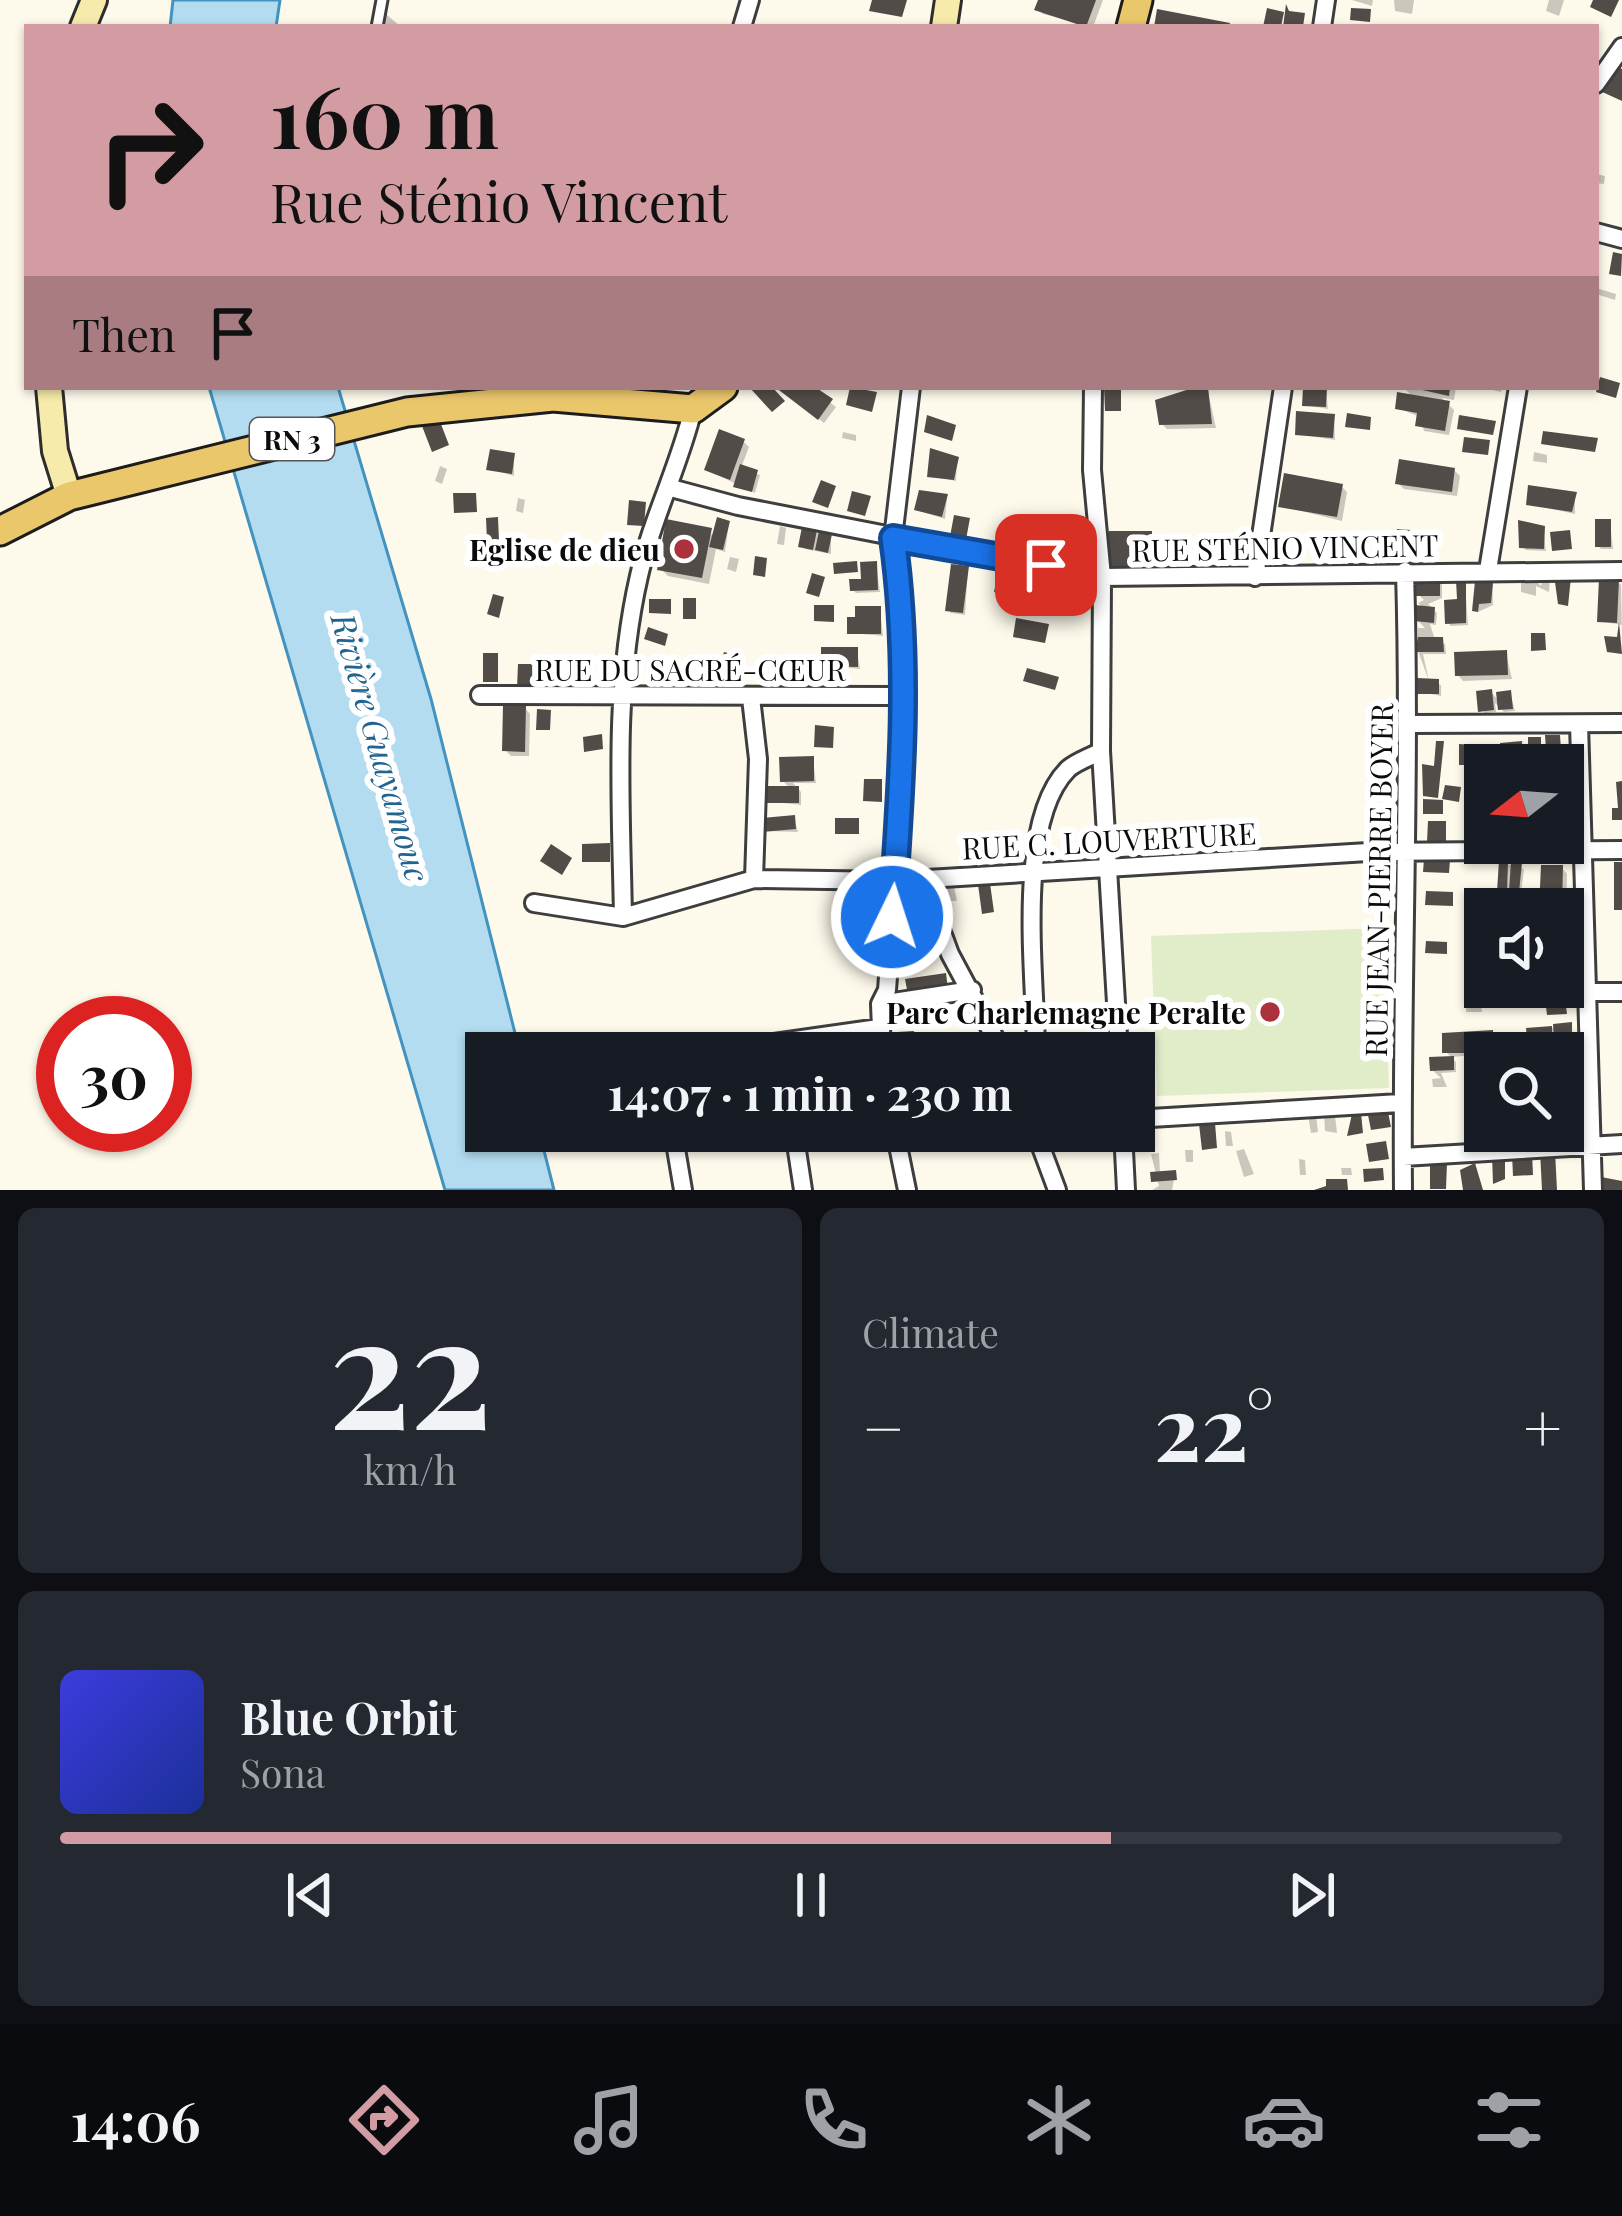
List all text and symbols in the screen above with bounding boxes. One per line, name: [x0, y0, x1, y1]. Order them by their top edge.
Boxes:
text: 160 m: [270, 58, 499, 170]
icon: right: [72, 72, 228, 228]
text: Rue Sténio Vincent: [270, 165, 728, 237]
icon: arrive: [200, 300, 266, 366]
text: Then: [72, 303, 176, 363]
road number: RN 3: [250, 418, 334, 460]
pin: [995, 514, 1097, 616]
street label: RUE STÉNIO VINCENT: [1131, 524, 1439, 570]
place label: Eglise de dieu: [469, 529, 660, 569]
icon: arrive: [1013, 532, 1079, 598]
marker: Eglise de dieu: [671, 536, 697, 562]
water label: Rivière Guayamouc: [322, 606, 442, 887]
street label: RUE DU SACRÉ-CŒUR: [534, 649, 846, 689]
street label: RUE JEAN-PIERRE BOYER: [1355, 702, 1401, 1057]
north arrow: [1464, 744, 1584, 864]
map controls: [1464, 744, 1584, 1152]
street label: RUE C. LOUVERTURE: [961, 812, 1257, 868]
position arrow: [829, 854, 955, 980]
button: sound: [1464, 888, 1584, 1008]
place label: Parc Charlemagne Peralte: [886, 992, 1246, 1032]
speed limit sign: 30: [36, 996, 192, 1152]
marker: Parc Charlemagne Peralte: [1257, 999, 1283, 1025]
button: search: [1464, 1032, 1584, 1152]
text: 14:07 · 1 min · 230 m: [607, 1062, 1013, 1122]
text: 22: [328, 1261, 492, 1469]
text: Climate: [862, 1306, 999, 1358]
text: 22°: [1154, 1365, 1274, 1485]
text: −: [862, 1382, 905, 1470]
text: +: [1523, 1382, 1562, 1470]
text: km/h: [363, 1443, 457, 1495]
text: Blue Orbit: [240, 1686, 457, 1746]
text: Sona: [240, 1746, 325, 1798]
icon: previous: [277, 1862, 343, 1928]
icon: pause: [778, 1862, 844, 1928]
icon: next: [1279, 1862, 1345, 1928]
icon: directions: [342, 2078, 426, 2162]
icon: music: [567, 2078, 651, 2162]
icon: phone: [792, 2078, 876, 2162]
icon: climate: [1017, 2078, 1101, 2162]
icon: car: [1242, 2078, 1326, 2162]
icon: filters: [1467, 2078, 1551, 2162]
text: 14:06: [71, 2084, 201, 2156]

